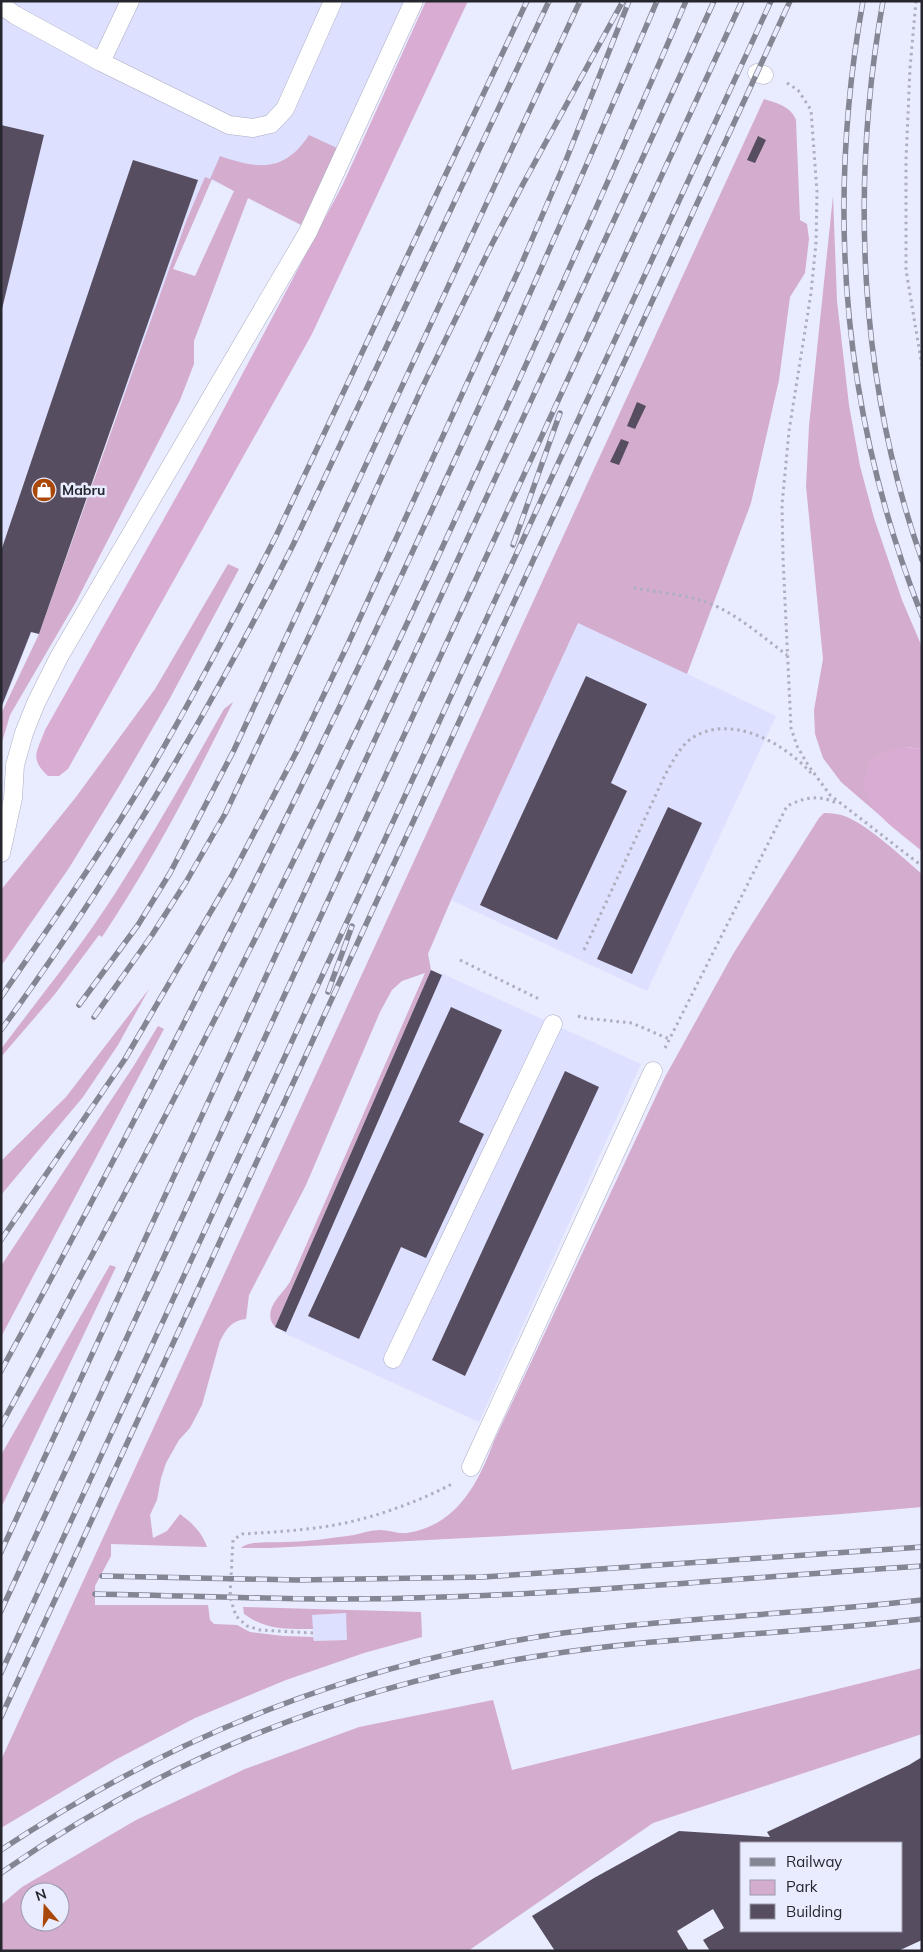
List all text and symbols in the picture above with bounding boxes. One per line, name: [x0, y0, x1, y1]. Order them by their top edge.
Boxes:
shop icon: Mabru: [31, 477, 57, 503]
place label: Mabru: [62, 481, 105, 499]
legend: [740, 1842, 903, 1932]
text: Railway: [786, 1852, 842, 1871]
text: Park: [786, 1877, 818, 1896]
north arrow: [20, 1882, 70, 1932]
text: N: [33, 1884, 49, 1905]
text: Building: [786, 1902, 842, 1921]

